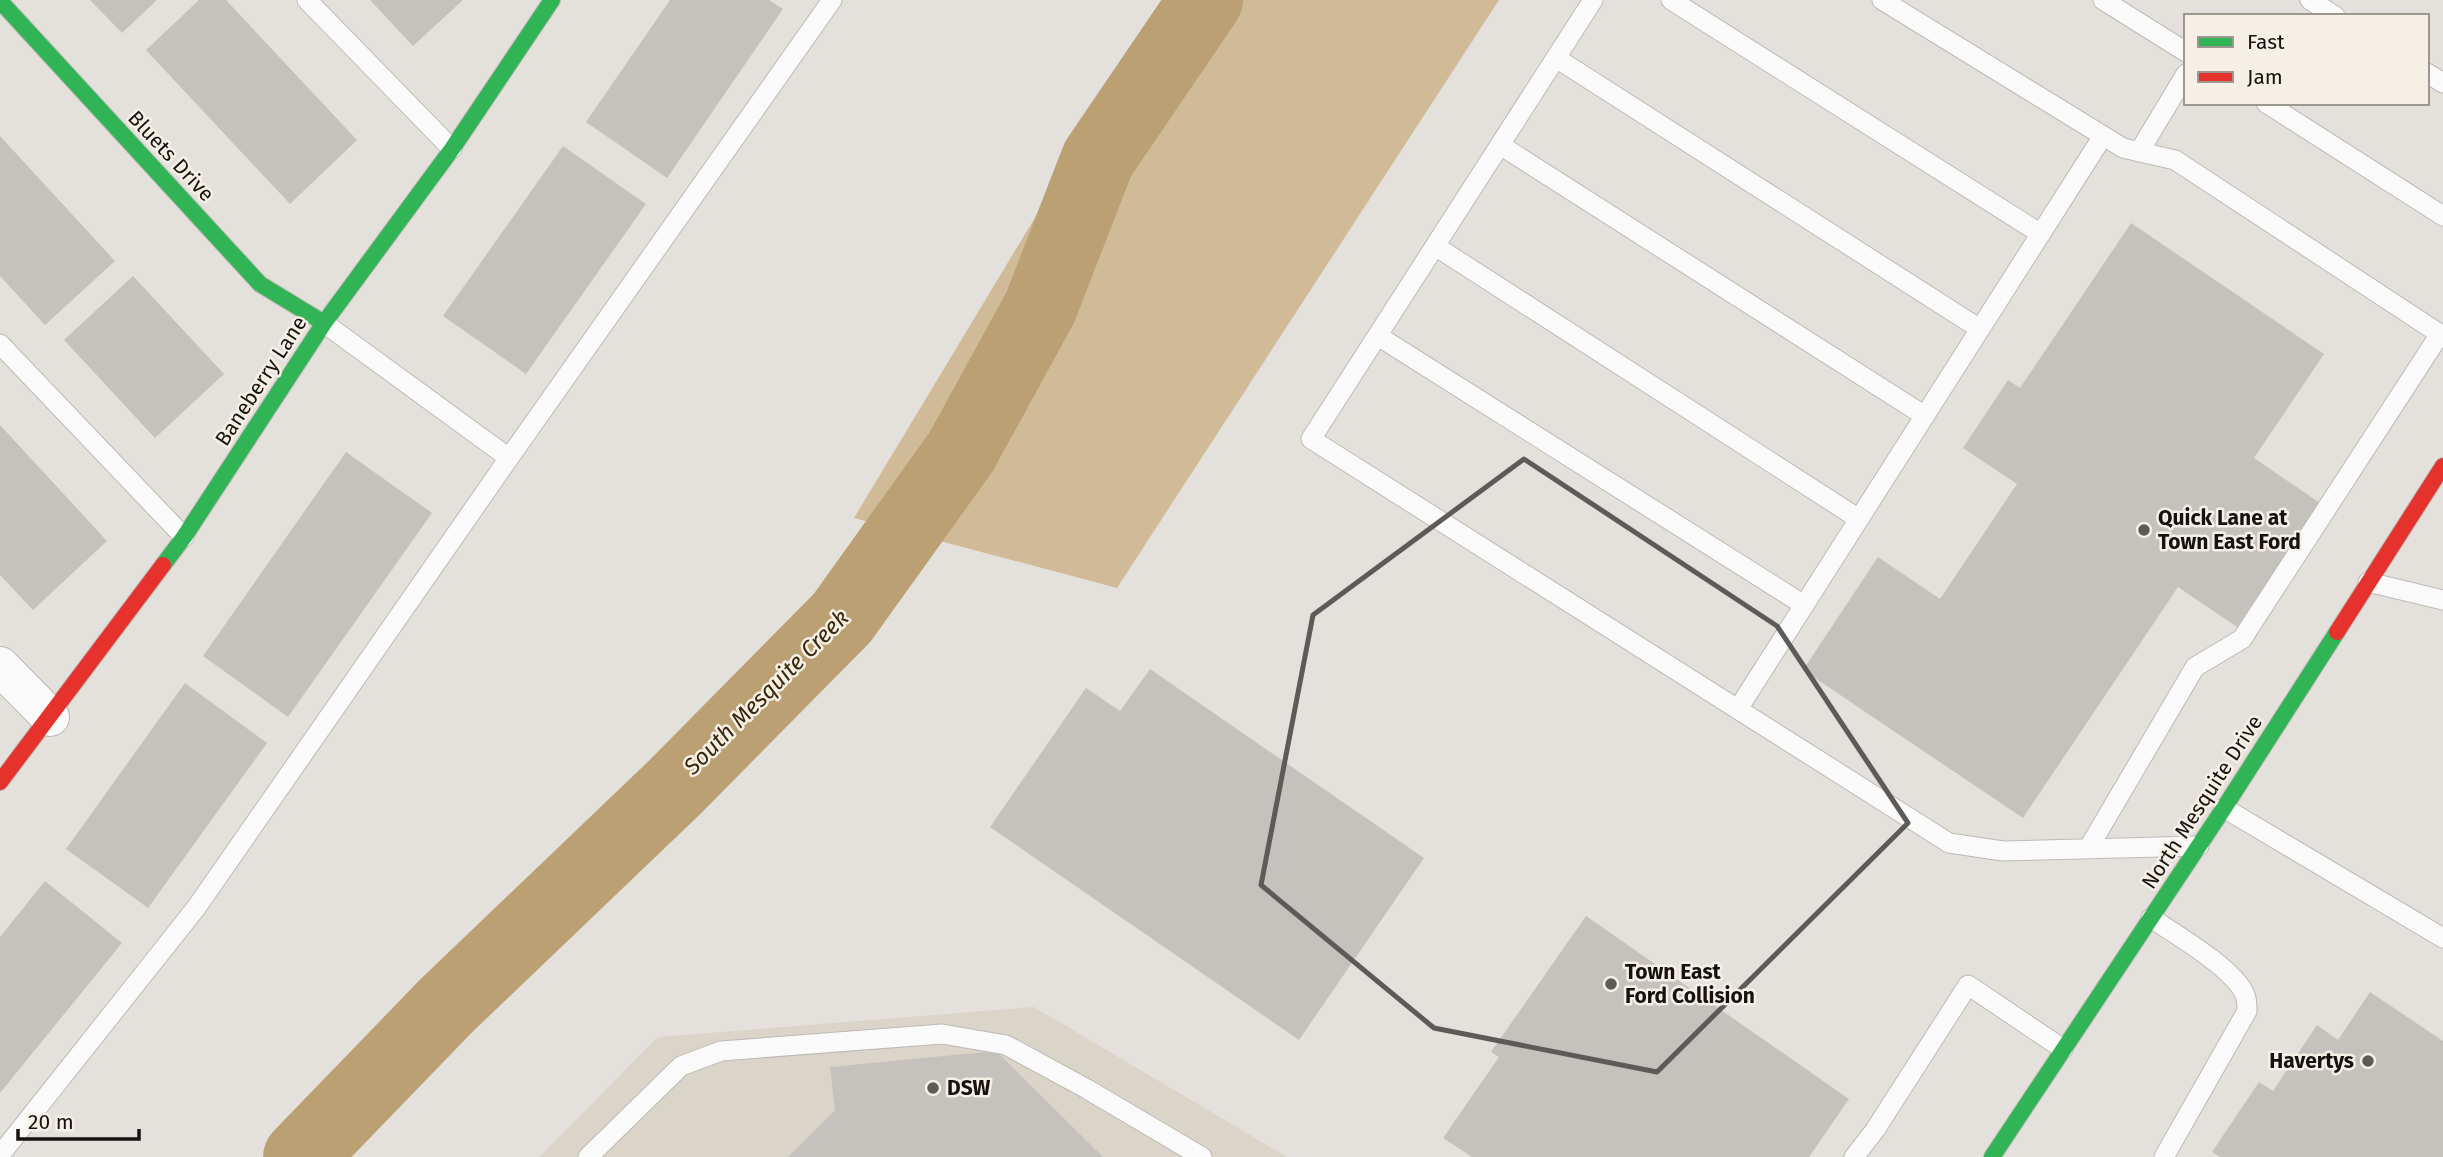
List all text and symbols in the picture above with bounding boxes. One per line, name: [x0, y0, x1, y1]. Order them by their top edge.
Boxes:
legend: [2184, 14, 2429, 105]
text: Fast: [2247, 29, 2285, 55]
text: Jam: [2247, 64, 2283, 90]
street label: Bluets Drive: [122, 105, 220, 207]
street label: Baneberry Lane: [209, 311, 313, 451]
place label: Quick Lane at Town East Ford: [2158, 505, 2301, 555]
marker: Quick Lane at Town East Ford: [2136, 522, 2152, 538]
water label: South Mesquite Creek: [677, 604, 854, 781]
street label: North Mesquite Drive: [2136, 710, 2268, 894]
place label: Town East Ford Collision: [1625, 959, 1755, 1009]
marker: Town East Ford Collision: [1603, 976, 1619, 992]
place label: Havertys: [2269, 1048, 2354, 1074]
marker: Havertys: [2360, 1053, 2376, 1069]
place label: DSW: [947, 1075, 990, 1101]
marker: DSW: [925, 1080, 941, 1096]
scale bar: [18, 1098, 138, 1142]
text: 20 m: [28, 1109, 74, 1135]

